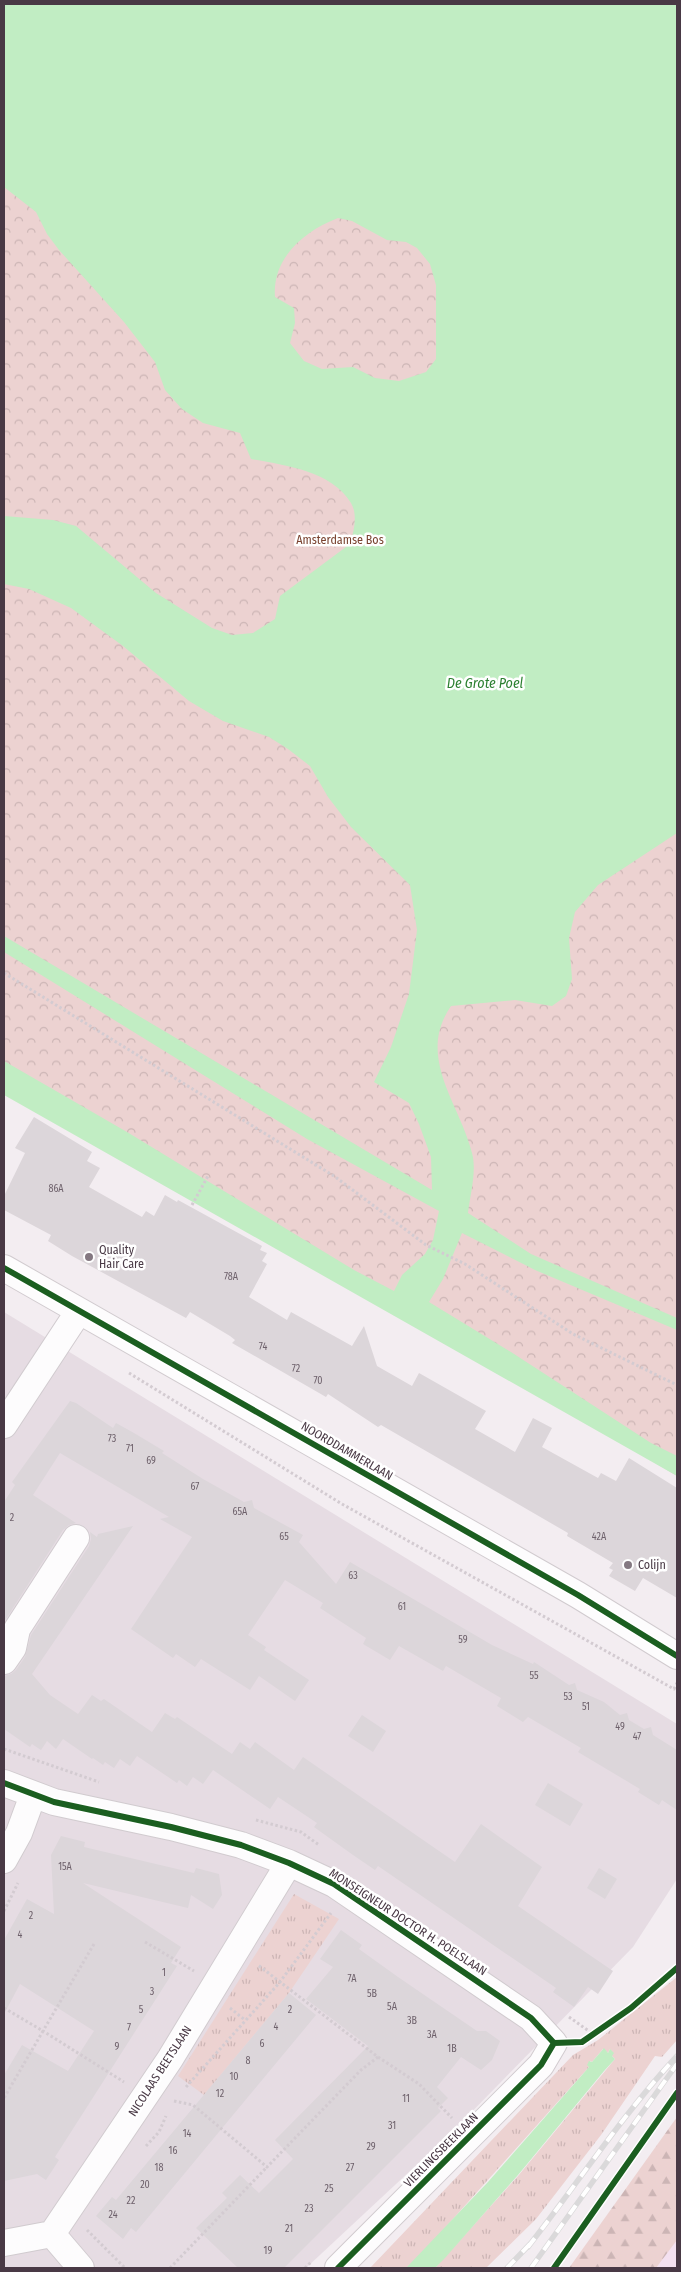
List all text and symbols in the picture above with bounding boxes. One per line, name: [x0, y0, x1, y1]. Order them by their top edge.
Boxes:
park label: Amsterdamse Bos: [296, 533, 384, 547]
water label: De Grote Poel: [447, 675, 524, 692]
house number: 86A: [48, 1183, 64, 1195]
place label: Quality Hair Care: [99, 1243, 144, 1271]
marker: Quality Hair Care: [83, 1251, 95, 1263]
house number: 78A: [224, 1271, 239, 1283]
house number: 74: [259, 1341, 267, 1353]
house number: 72: [292, 1363, 301, 1375]
house number: 70: [313, 1375, 323, 1387]
street label: NOORDDAMMERLAAN: [299, 1419, 395, 1483]
house number: 73: [108, 1433, 117, 1445]
house number: 71: [126, 1443, 134, 1455]
house number: 69: [146, 1455, 156, 1467]
house number: 67: [191, 1481, 199, 1493]
house number: 65A: [233, 1506, 248, 1518]
house number: 2: [10, 1512, 15, 1524]
house number: 65: [279, 1531, 289, 1543]
house number: 42A: [592, 1531, 607, 1543]
place label: Colijn: [638, 1558, 666, 1572]
marker: Colijn: [622, 1559, 634, 1571]
house number: 63: [348, 1570, 358, 1582]
house number: 61: [398, 1601, 406, 1613]
house number: 59: [458, 1634, 468, 1646]
house number: 55: [529, 1670, 539, 1682]
house number: 53: [563, 1691, 573, 1703]
house number: 51: [582, 1701, 590, 1713]
house number: 49: [615, 1721, 625, 1733]
house number: 47: [633, 1731, 641, 1743]
house number: 15A: [58, 1861, 73, 1873]
street label: MONSEIGNEUR DOCTOR H. POELSLAAN: [327, 1866, 489, 1978]
house number: 2: [29, 1910, 34, 1922]
house number: 4: [18, 1929, 23, 1941]
house number: 1: [162, 1967, 166, 1979]
house number: 7A: [347, 1973, 357, 1985]
house number: 3: [150, 1986, 155, 1998]
house number: 5B: [367, 1988, 378, 2000]
house number: 5A: [387, 2001, 398, 2013]
house number: 5: [139, 2004, 144, 2016]
house number: 2: [288, 2004, 293, 2016]
house number: 3B: [407, 2015, 418, 2027]
house number: 4: [274, 2021, 279, 2033]
house number: 7: [127, 2022, 131, 2034]
street label: NICOLAAS BEETSLAAN: [126, 2023, 194, 2119]
house number: 3A: [427, 2029, 438, 2041]
house number: 6: [260, 2038, 265, 2050]
house number: 9: [115, 2041, 120, 2053]
house number: 1B: [447, 2043, 457, 2055]
house number: 8: [246, 2055, 251, 2067]
house number: 10: [229, 2071, 239, 2083]
house number: 12: [216, 2088, 225, 2100]
house number: 11: [402, 2093, 410, 2105]
street label: VIERLINGSBEEKLAAN: [401, 2110, 481, 2190]
house number: 31: [388, 2120, 396, 2132]
house number: 14: [183, 2128, 192, 2140]
house number: 29: [366, 2141, 376, 2153]
house number: 16: [169, 2145, 177, 2157]
house number: 18: [155, 2162, 163, 2174]
house number: 27: [346, 2162, 354, 2174]
house number: 20: [140, 2179, 150, 2191]
house number: 25: [325, 2183, 334, 2195]
house number: 22: [127, 2195, 136, 2207]
house number: 23: [305, 2203, 314, 2215]
house number: 24: [108, 2209, 118, 2221]
house number: 21: [285, 2223, 293, 2235]
house number: 19: [264, 2245, 273, 2257]

